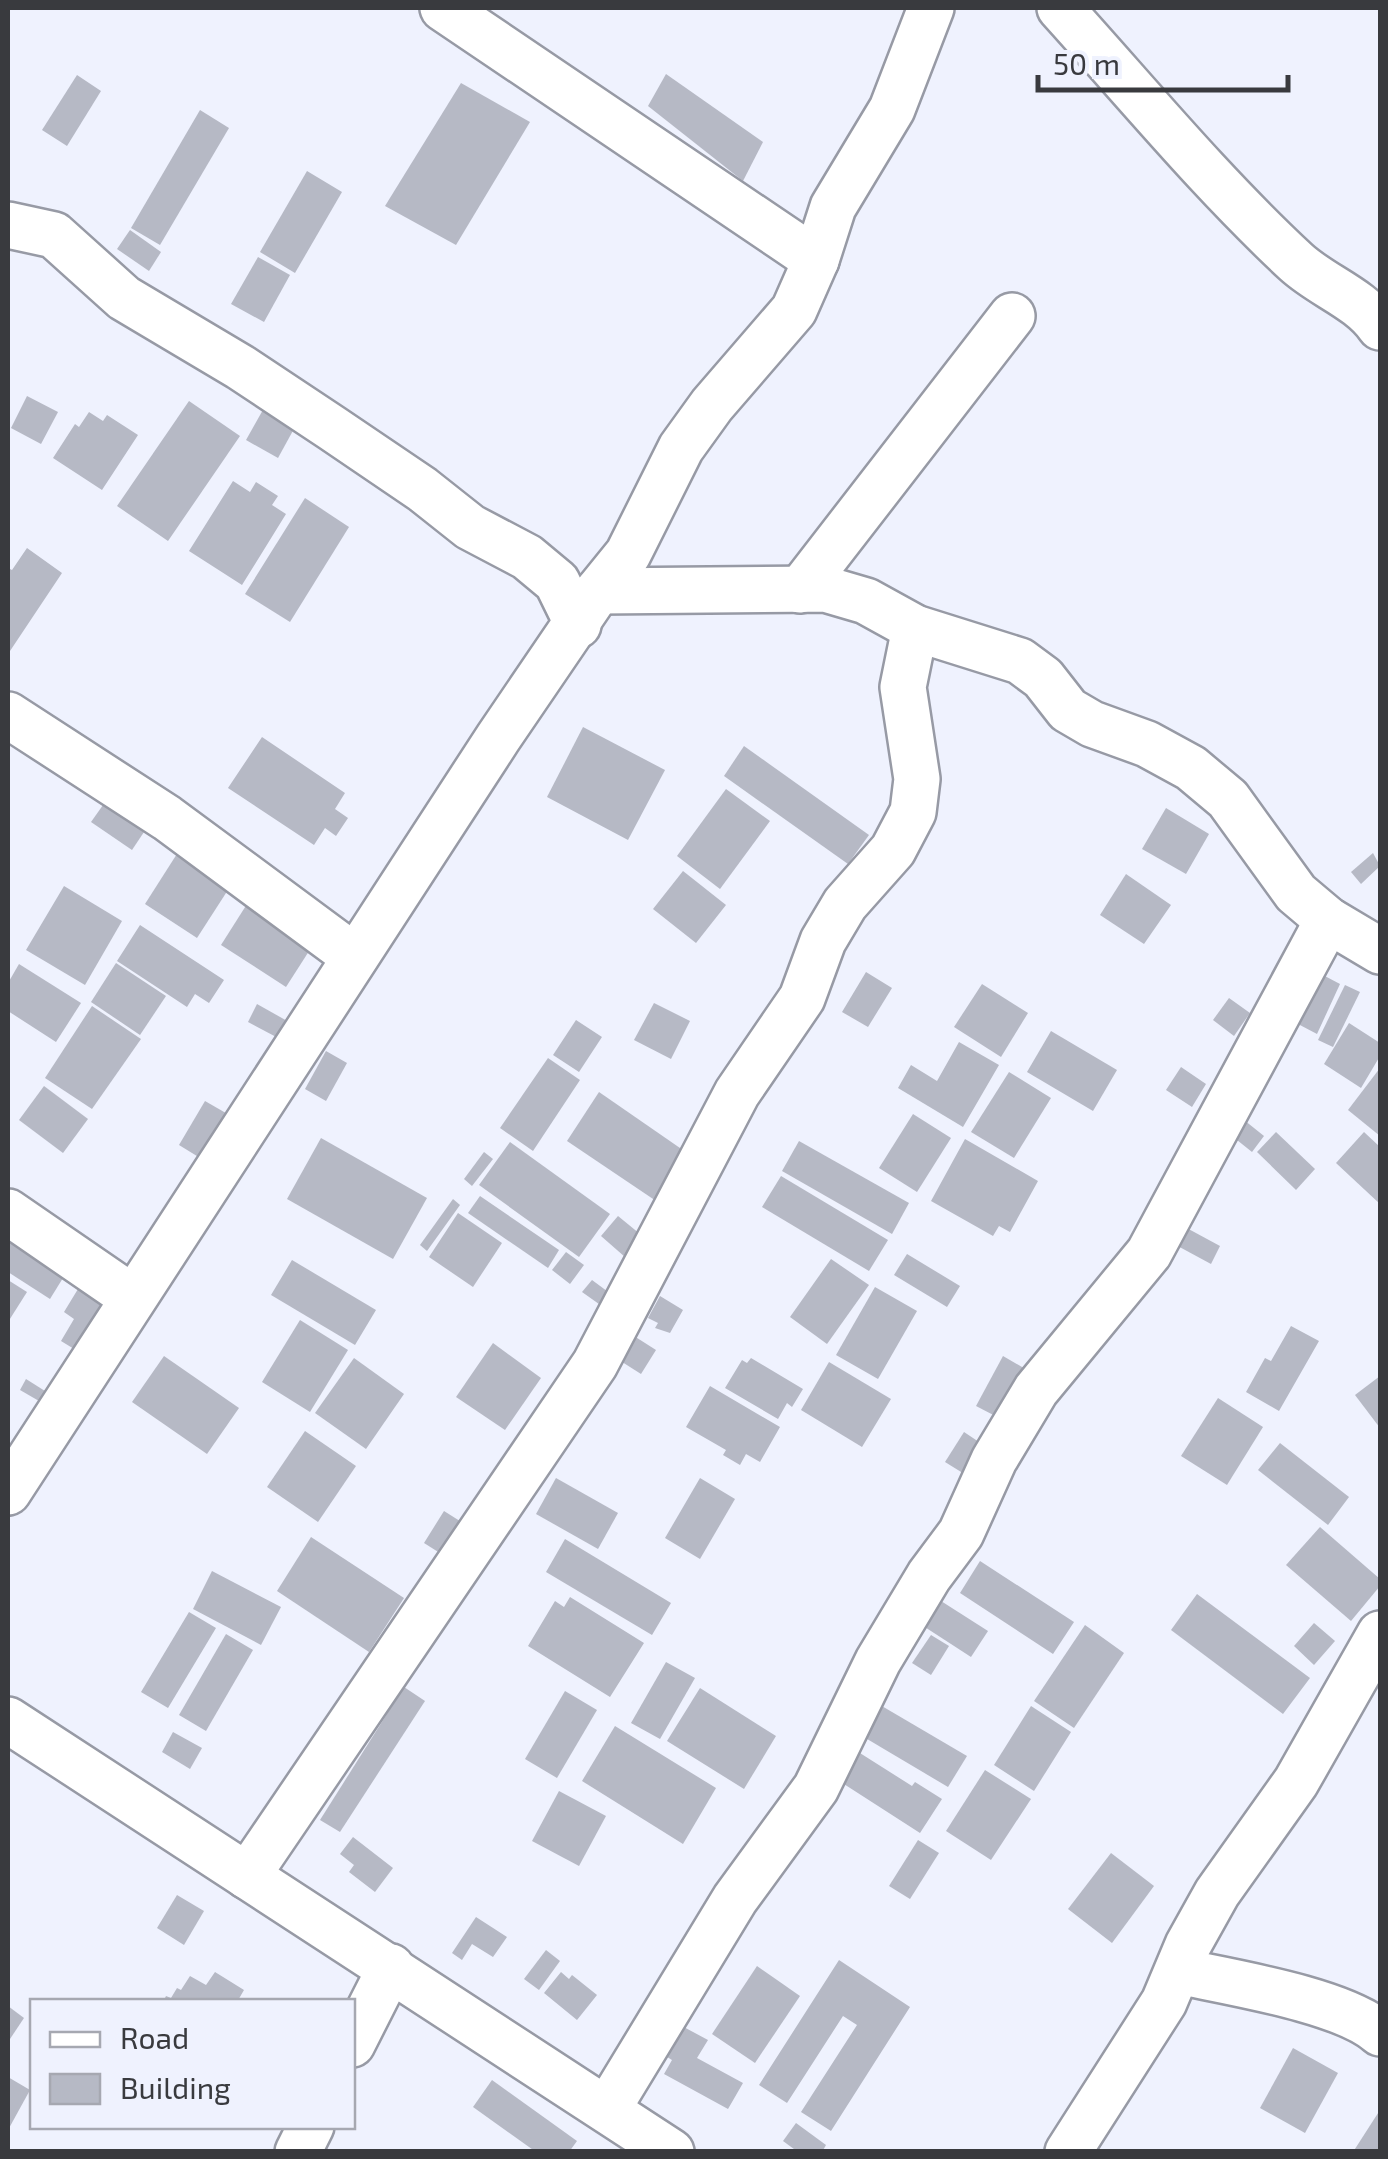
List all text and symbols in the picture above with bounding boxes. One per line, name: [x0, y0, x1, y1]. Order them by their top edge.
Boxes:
scale bar: [1038, 30, 1288, 92]
text: 50 m: [1053, 45, 1120, 81]
legend: [30, 1999, 355, 2129]
text: Road: [120, 2019, 189, 2055]
text: Building: [120, 2069, 231, 2105]

